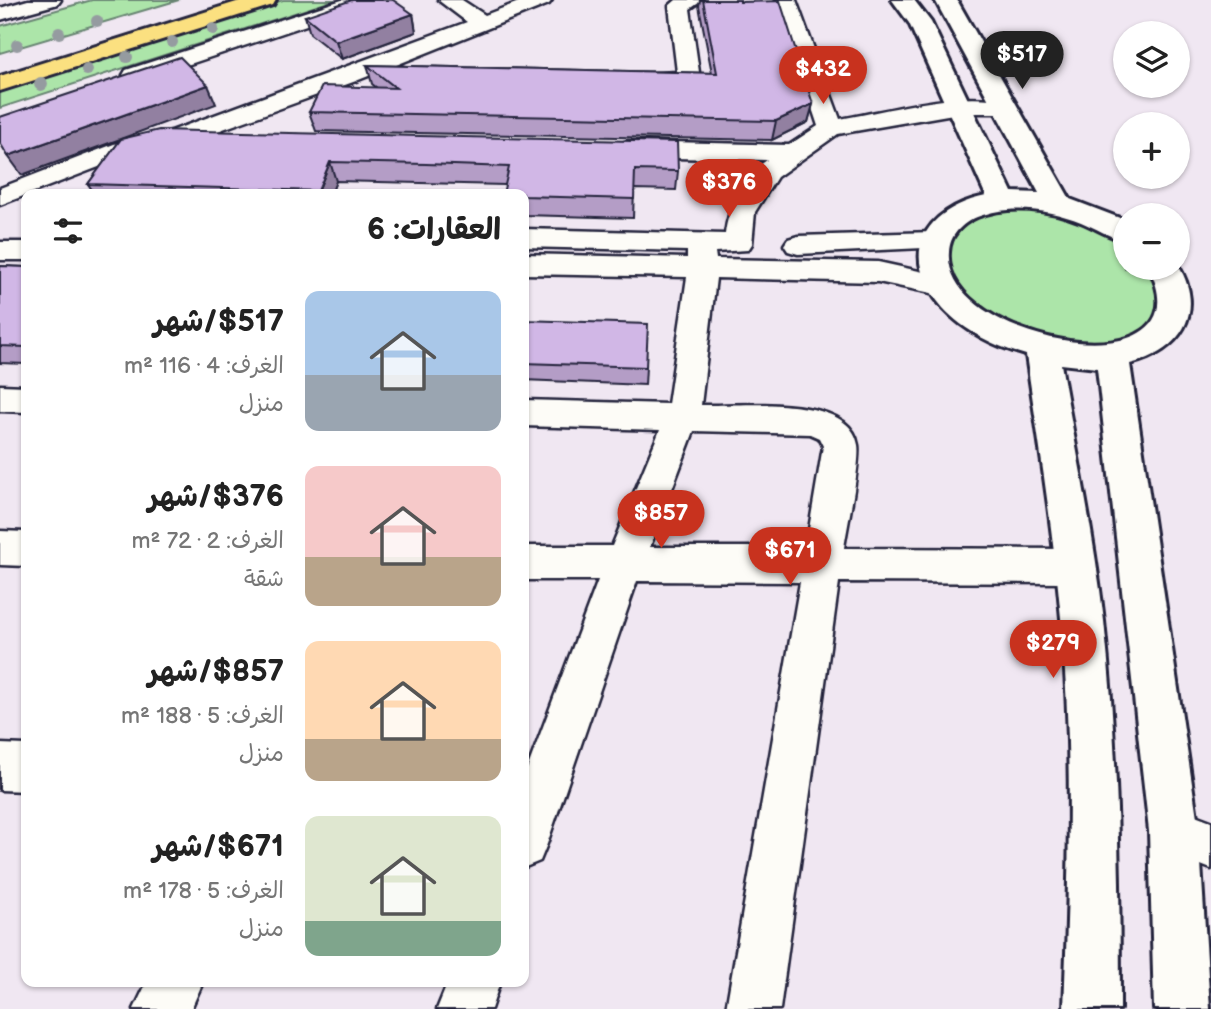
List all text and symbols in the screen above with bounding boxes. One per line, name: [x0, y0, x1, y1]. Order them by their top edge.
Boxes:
map controls: [1113, 21, 1190, 280]
button: layers: [1113, 21, 1190, 98]
pin: $517: [981, 32, 1063, 91]
text: $517: [997, 40, 1047, 68]
pin: $432: [782, 46, 864, 106]
text: $432: [795, 55, 851, 83]
button: +: [1113, 112, 1190, 189]
pin: $376: [688, 160, 770, 219]
text: $376: [701, 168, 757, 196]
button: −: [1113, 203, 1190, 280]
icon: filters: [49, 212, 87, 250]
text: العقارات: 6: [367, 212, 501, 248]
text: $517/شهر: [154, 304, 284, 340]
icon: home: [361, 319, 445, 403]
text: الغرف: 4 · 116 m²: [124, 352, 284, 380]
text: منزل: [239, 390, 284, 418]
text: $376/شهر: [148, 479, 284, 515]
pin: $857: [620, 490, 702, 550]
icon: home: [361, 494, 445, 578]
text: $857: [634, 499, 688, 527]
text: الغرف: 2 · 72 m²: [131, 527, 284, 555]
pin: $671: [749, 528, 831, 587]
text: $671: [764, 536, 816, 564]
text: شقة: [244, 565, 284, 593]
pin: $279: [1012, 620, 1094, 680]
text: $279: [1026, 629, 1080, 657]
text: $857/شهر: [148, 654, 284, 690]
icon: home: [361, 669, 445, 753]
text: الغرف: 5 · 188 m²: [121, 702, 284, 730]
text: منزل: [239, 740, 284, 768]
text: $671/شهر: [153, 829, 284, 865]
icon: home: [361, 844, 445, 928]
text: الغرف: 5 · 178 m²: [123, 877, 284, 905]
text: منزل: [239, 915, 284, 943]

